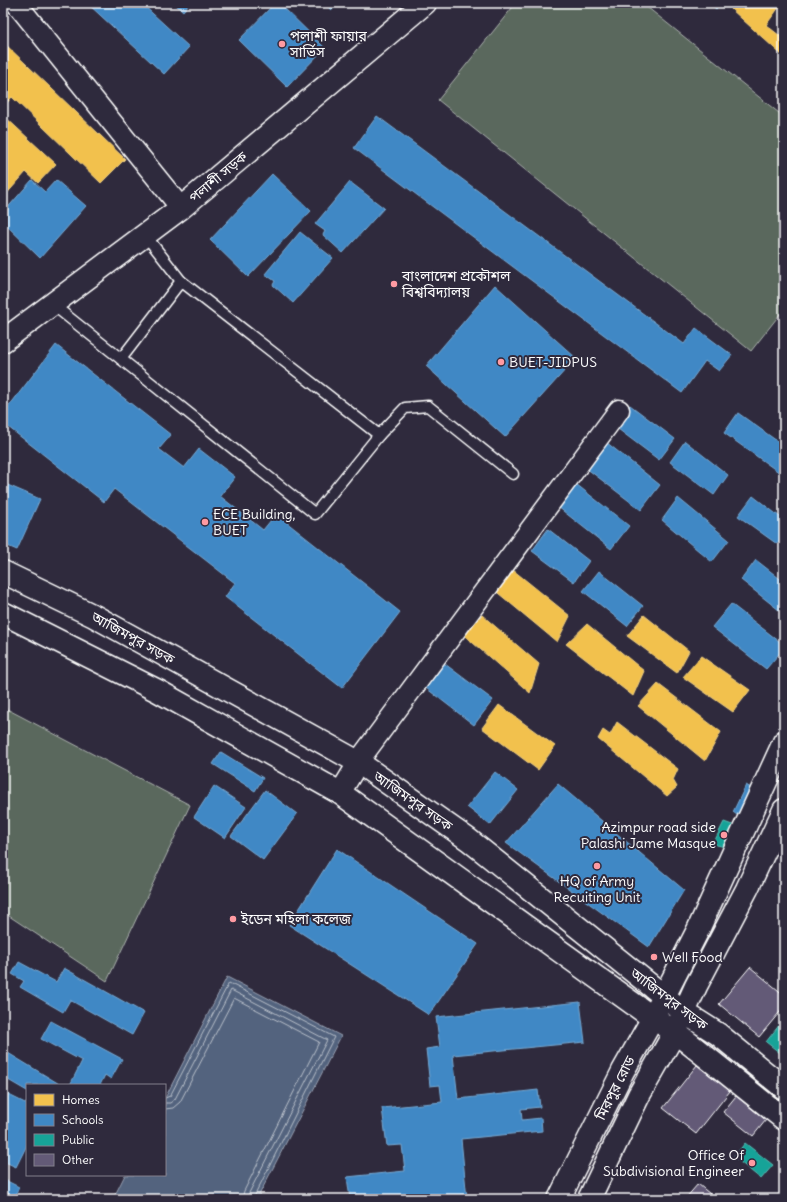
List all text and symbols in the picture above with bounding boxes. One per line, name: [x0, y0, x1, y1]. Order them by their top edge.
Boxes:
place label: পলাশী ফায়ার সার্ভিস: [289, 27, 367, 61]
marker: পলাশী ফায়ার সার্ভিস: [277, 39, 287, 49]
street label: পলাশী সড়ক: [185, 147, 251, 207]
place label: বাংলাদেশ প্রকৌশল বিশ্ববিদ্যালয়: [401, 267, 511, 301]
marker: বাংলাদেশ প্রকৌশল বিশ্ববিদ্যালয়: [389, 279, 399, 289]
place label: BUET-JIDPUS: [509, 353, 597, 371]
marker: BUET-JIDPUS: [496, 357, 506, 367]
place label: ECE Building, BUET: [213, 505, 296, 539]
marker: ECE Building, BUET: [200, 517, 210, 527]
street label: আজিমপুর সড়ক: [87, 607, 178, 669]
street label: আজিমপুর সড়ক: [369, 767, 457, 835]
place label: Azimpur road side Palashi Jame Masque: [581, 818, 716, 852]
marker: Azimpur road side Palashi Jame Masque: [719, 830, 729, 840]
marker: HQ of Army Recuiting Unit: [592, 861, 602, 871]
place label: HQ of Army Recuiting Unit: [553, 872, 641, 906]
place label: ইডেন মহিলা কলেজ: [240, 910, 352, 928]
marker: ইডেন মহিলা কলেজ: [228, 914, 238, 924]
place label: Well Food: [662, 948, 723, 966]
marker: Well Food: [649, 952, 659, 962]
street label: আজিমপুর সড়ক: [626, 963, 712, 1034]
street label: মিরপুর রোড: [591, 1052, 639, 1124]
legend: [26, 1084, 166, 1176]
text: Homes: [62, 1092, 100, 1107]
text: Schools: [62, 1112, 103, 1127]
text: Public: [62, 1132, 94, 1147]
place label: Office Of Subdivisional Engineer: [603, 1146, 744, 1180]
text: Other: [62, 1152, 94, 1167]
marker: Office Of Subdivisional Engineer: [747, 1158, 757, 1168]

